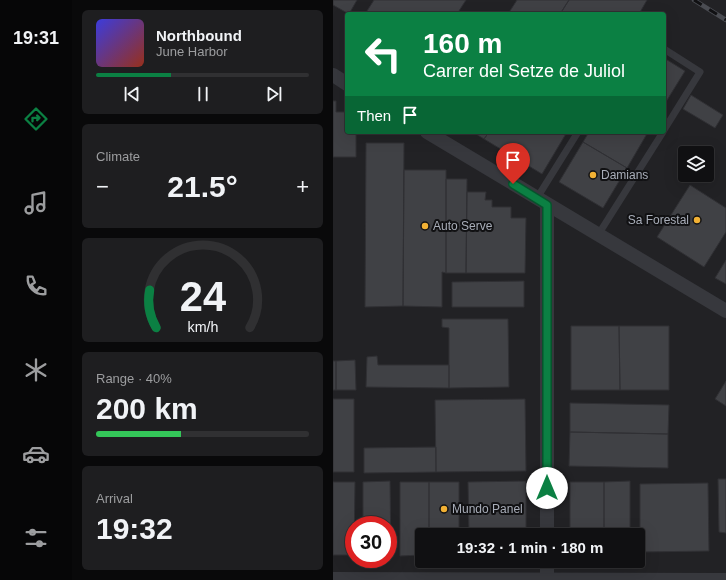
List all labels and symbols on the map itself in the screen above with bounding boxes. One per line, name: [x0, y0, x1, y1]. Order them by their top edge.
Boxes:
pin: [496, 143, 530, 184]
place label: Damians: [601, 168, 648, 182]
marker: Damians: [588, 170, 598, 180]
place label: Sa Forestal: [628, 213, 689, 227]
marker: Sa Forestal: [692, 215, 702, 225]
place label: Auto Serve: [433, 219, 493, 233]
marker: Auto Serve: [420, 221, 430, 231]
position arrow: [526, 467, 568, 509]
place label: Mundo Panel: [452, 502, 523, 516]
marker: Mundo Panel: [439, 504, 449, 514]
speed limit sign: 30: [345, 516, 397, 568]

